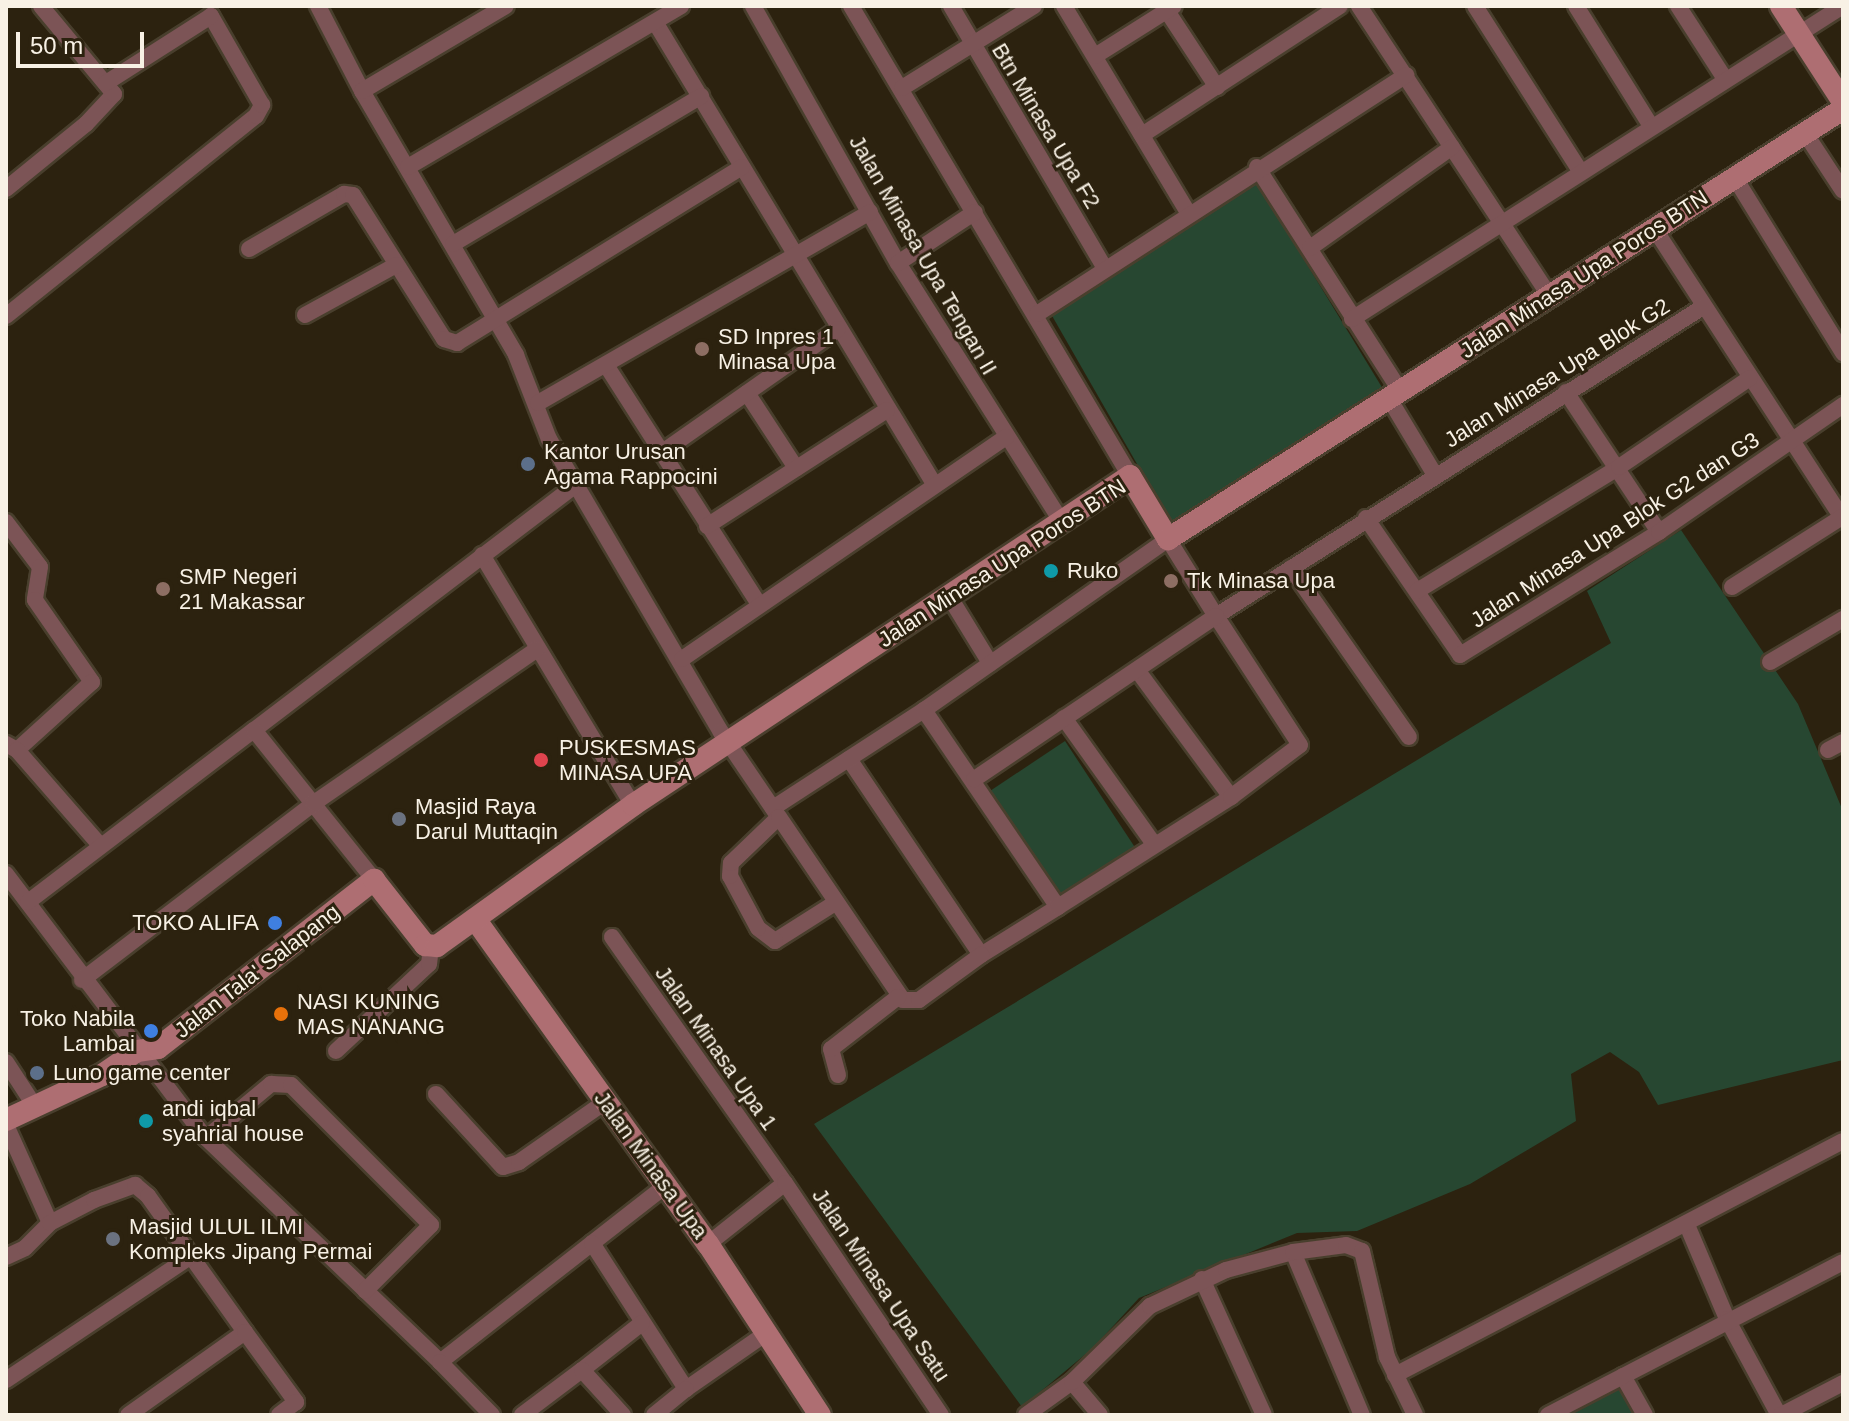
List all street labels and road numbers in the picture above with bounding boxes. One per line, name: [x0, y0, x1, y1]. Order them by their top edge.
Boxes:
street label: Btn Minasa Upa F2: [986, 38, 1106, 214]
street label: Jalan Minasa Upa Tengan II: [843, 130, 1003, 380]
street label: Jalan Minasa Upa Poros BTN: [1455, 184, 1713, 364]
street label: Jalan Minasa Upa Blok G2: [1440, 293, 1674, 453]
street label: Jalan Minasa Upa Blok G2 dan G3: [1466, 427, 1764, 633]
street label: Jalan Minasa Upa Poros BTN: [873, 473, 1131, 653]
street label: Jalan Tala' Salapang: [169, 898, 345, 1044]
street label: Jalan Minasa Upa 1: [649, 961, 783, 1135]
street label: Jalan Minasa Upa: [589, 1086, 713, 1244]
street label: Jalan Minasa Upa Satu: [806, 1183, 956, 1387]

